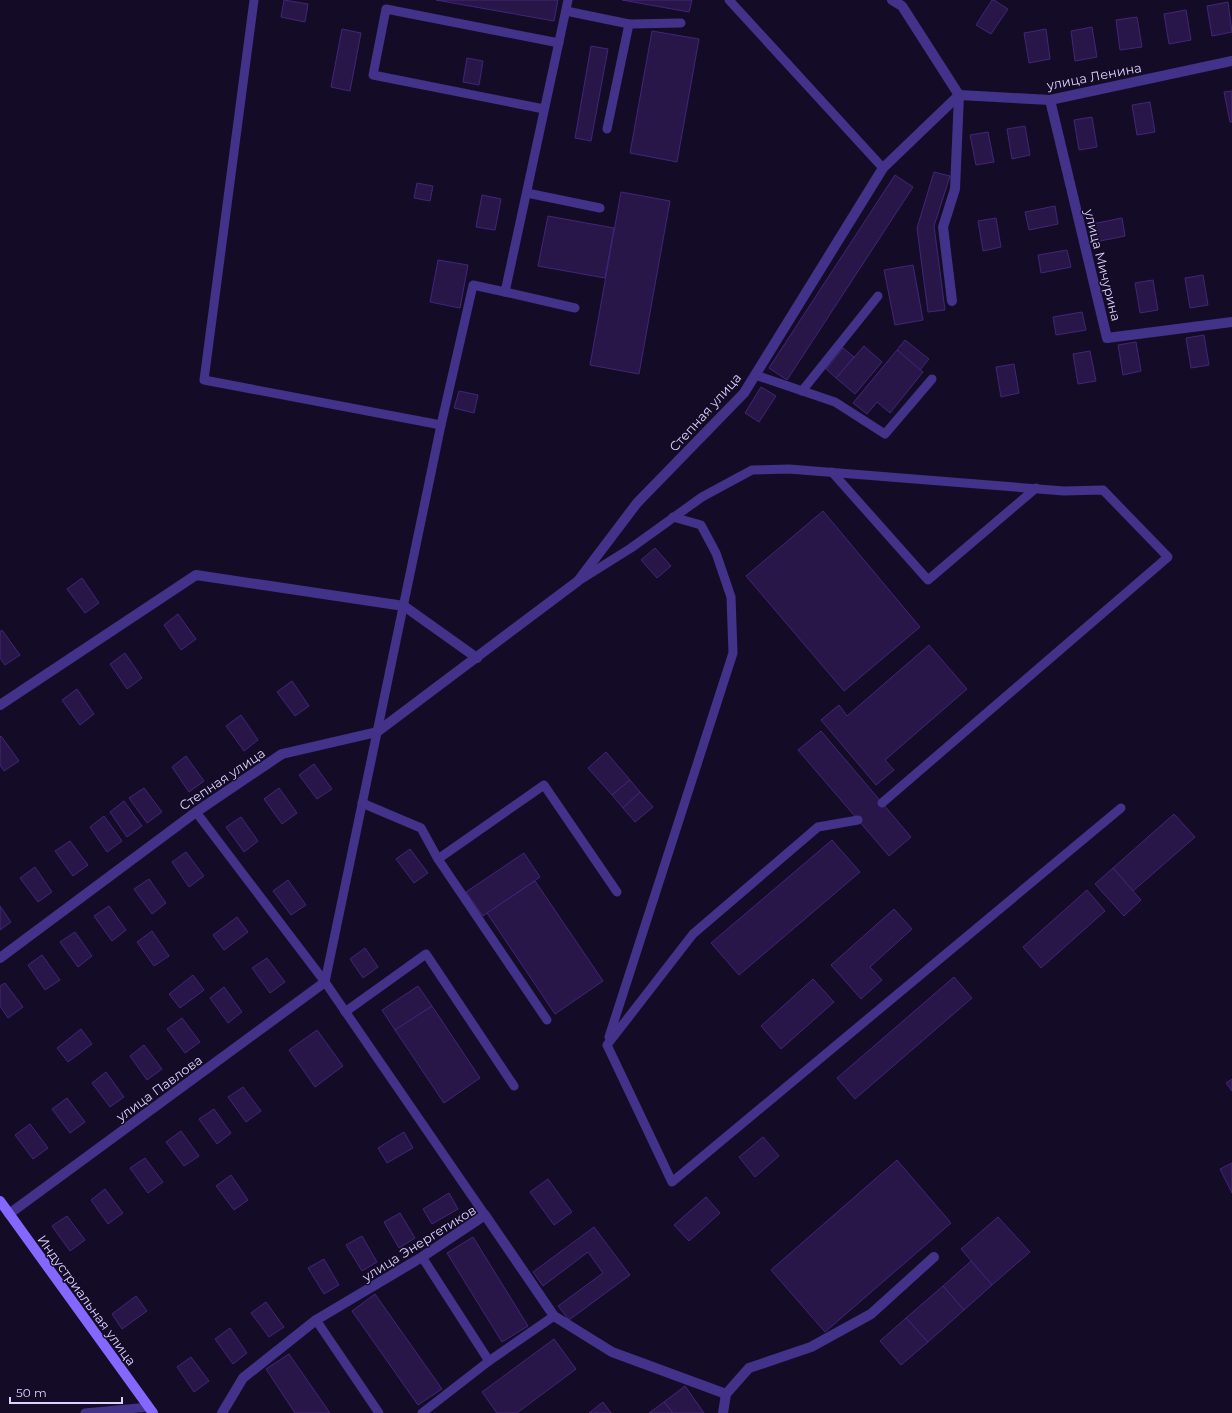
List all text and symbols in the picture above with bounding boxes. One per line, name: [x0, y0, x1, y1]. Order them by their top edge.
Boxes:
street label: улица Ленина: [1044, 59, 1143, 93]
street label: улица Мичурина: [1081, 206, 1125, 323]
street label: Степная улица: [666, 369, 744, 455]
street label: Степная улица: [176, 744, 268, 814]
street label: улица Павлова: [112, 1052, 205, 1125]
street label: улица Энергетиков: [358, 1201, 479, 1285]
street label: Индустриальная улица: [34, 1232, 140, 1368]
scale bar: [10, 1379, 122, 1405]
text: 50 m: [16, 1385, 47, 1400]

